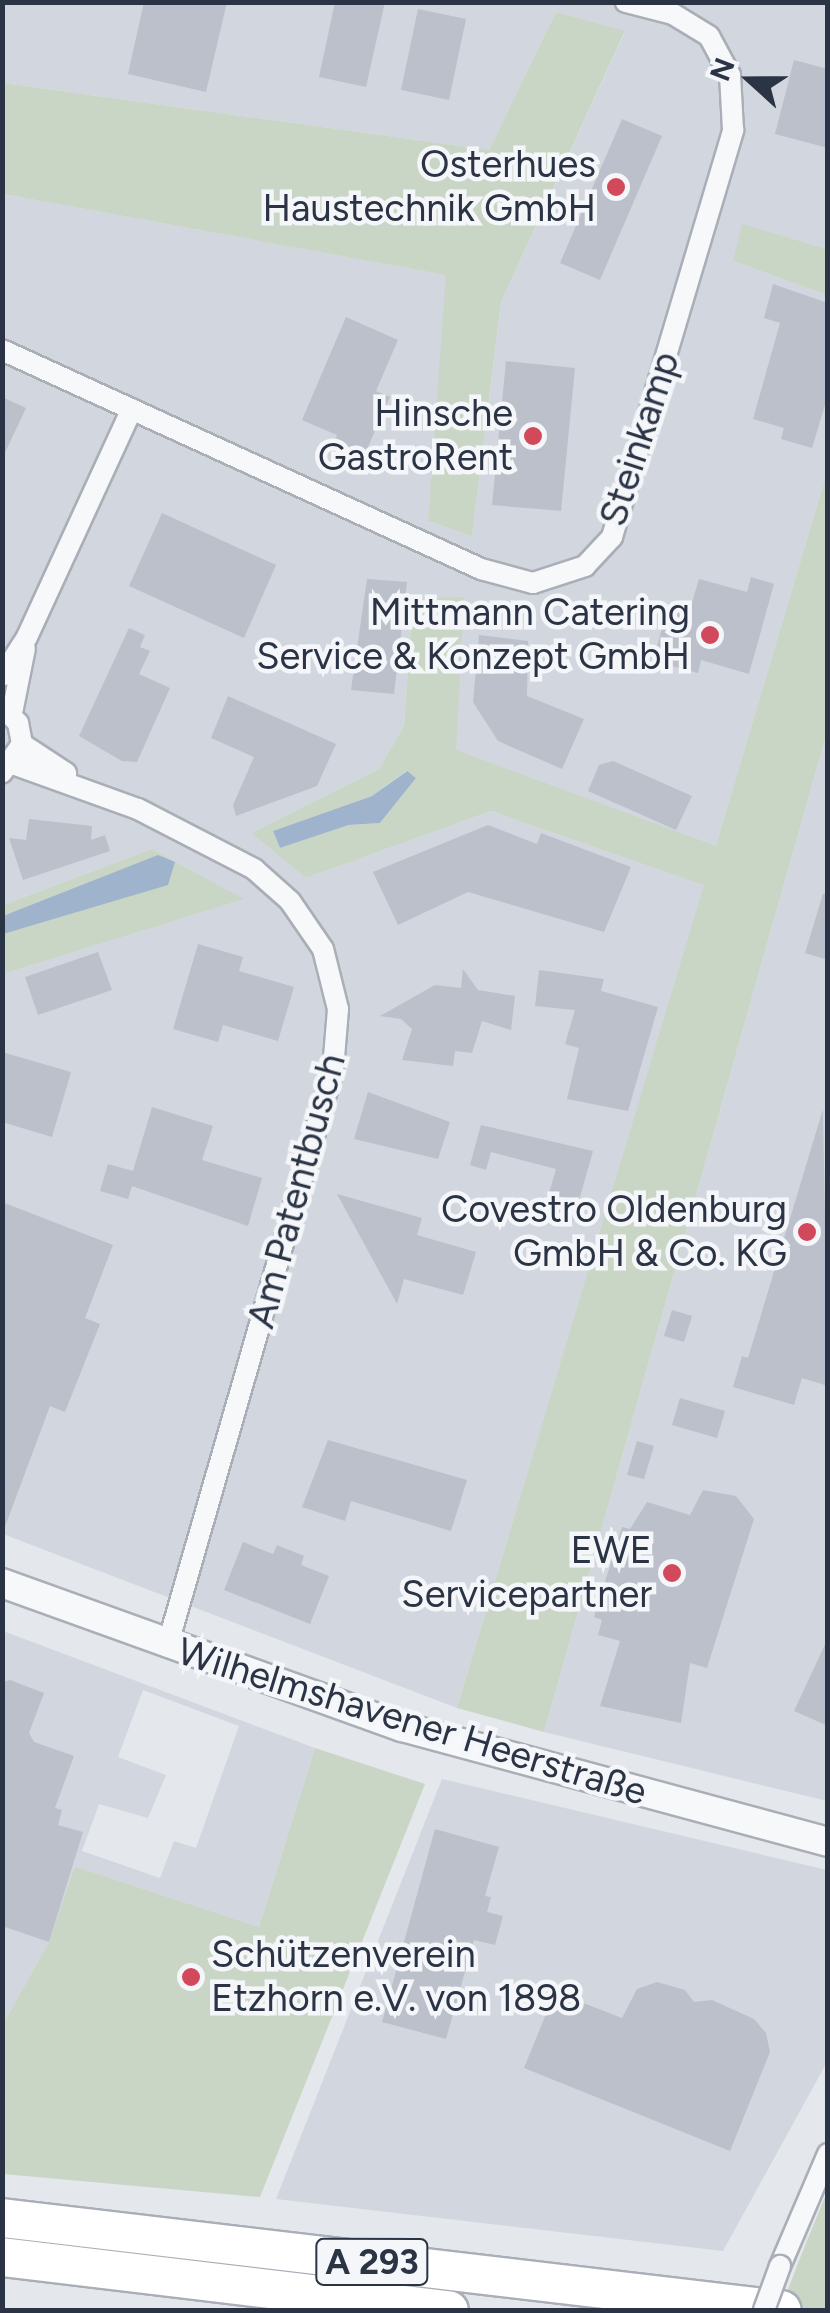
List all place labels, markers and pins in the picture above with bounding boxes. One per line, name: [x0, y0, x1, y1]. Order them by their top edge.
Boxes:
place label: Osterhues Haustechnik GmbH: [263, 142, 596, 232]
marker: Osterhues Haustechnik GmbH: [605, 176, 627, 198]
place label: Hinsche GastroRent: [318, 391, 513, 480]
marker: Hinsche GastroRent: [522, 425, 544, 447]
place label: Mittmann Catering Service & Konzept GmbH: [256, 590, 690, 679]
marker: Mittmann Catering Service & Konzept GmbH: [699, 624, 721, 646]
place label: Covestro Oldenburg GmbH & Co. KG: [441, 1187, 787, 1276]
marker: Covestro Oldenburg GmbH & Co. KG: [796, 1221, 818, 1243]
place label: EWE Servicepartner: [401, 1528, 652, 1618]
marker: EWE Servicepartner: [661, 1562, 683, 1584]
place label: Schützenverein Etzhorn e.V. von 1898: [211, 1932, 581, 2022]
marker: Schützenverein Etzhorn e.V. von 1898: [180, 1966, 202, 1988]

